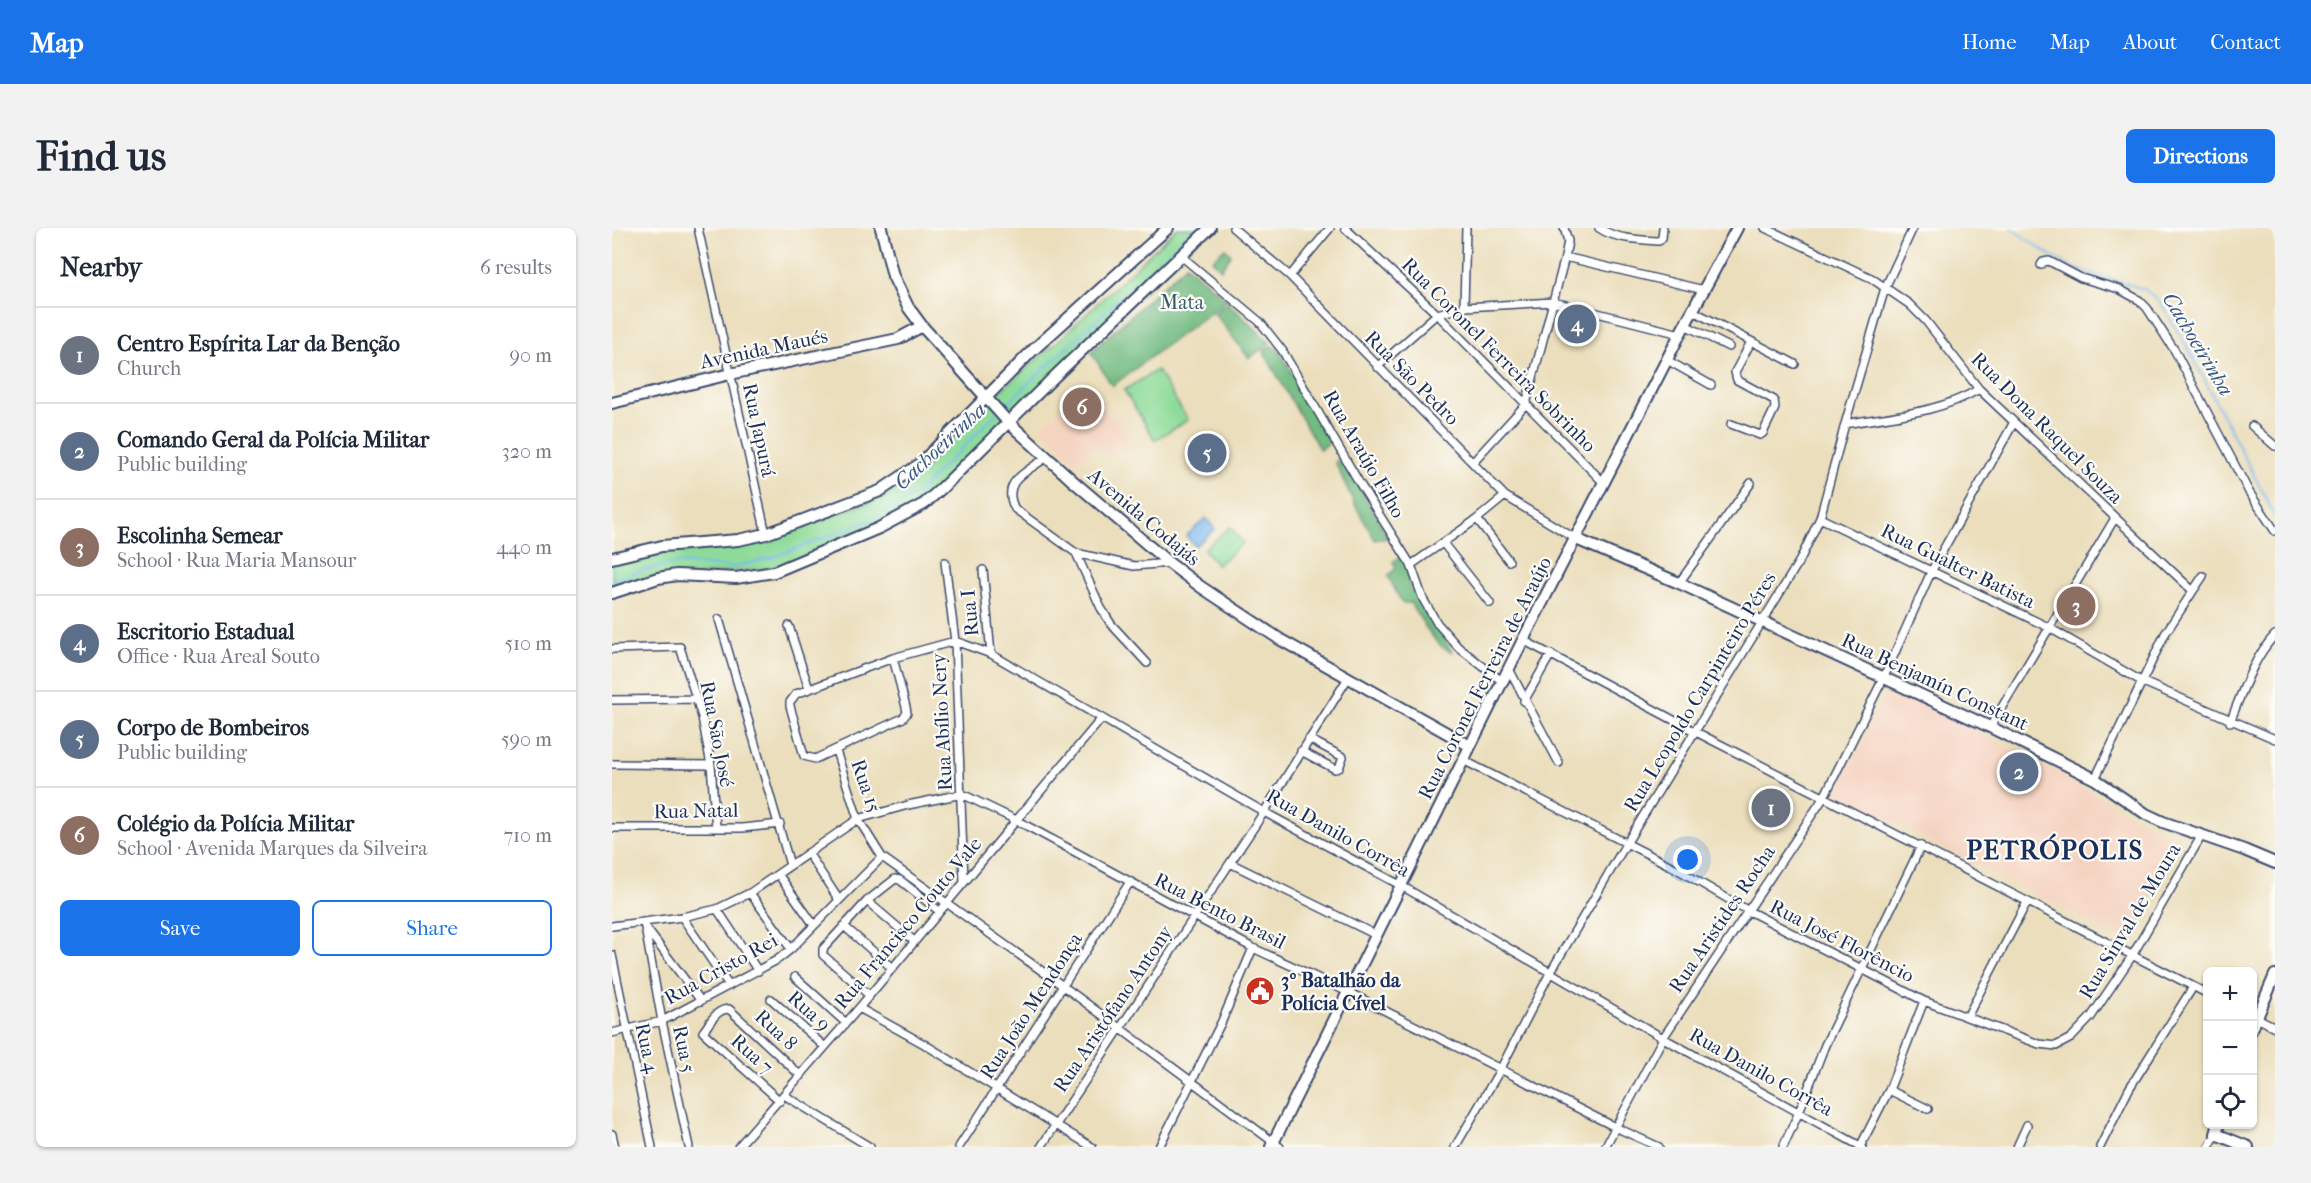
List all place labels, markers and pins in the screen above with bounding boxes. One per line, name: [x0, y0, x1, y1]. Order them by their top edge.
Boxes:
pin: 4: [1558, 302, 1596, 346]
pin: 6: [1062, 384, 1102, 429]
pin: 5: [1188, 430, 1226, 476]
pin: 3: [2056, 584, 2096, 628]
pin: 2: [2000, 750, 2038, 794]
pin: 1: [1752, 786, 1790, 830]
place label: 3º Batalhão da Polícia Cível: [1281, 969, 1401, 1015]
public building icon: 3º Batalhão da Polícia Cível: [1244, 975, 1276, 1007]

